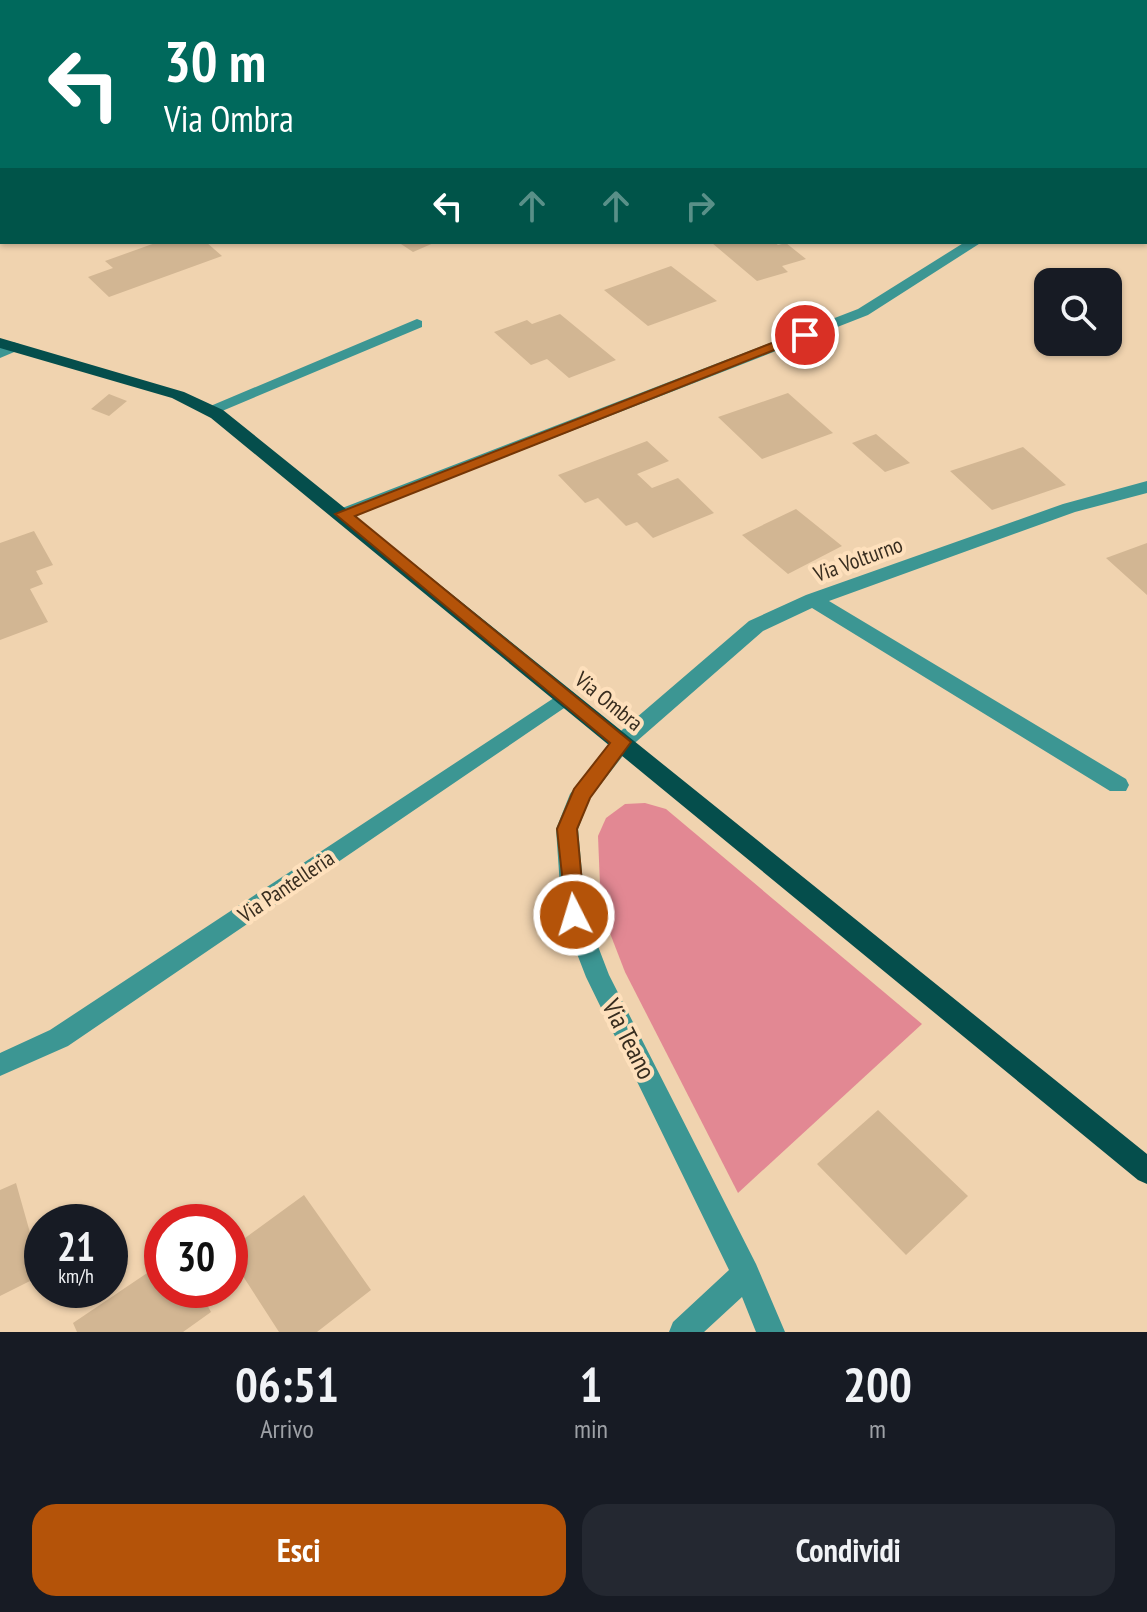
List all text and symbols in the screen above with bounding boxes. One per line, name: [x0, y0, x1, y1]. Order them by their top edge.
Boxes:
text: 30 m: [164, 25, 266, 97]
icon: left: [32, 32, 136, 136]
text: Via Ombra: [164, 95, 294, 142]
icon: left: [426, 184, 470, 228]
icon: ahead: [510, 184, 554, 228]
icon: ahead: [594, 184, 638, 228]
icon: right: [678, 184, 722, 228]
map controls: [1034, 268, 1122, 356]
button: search: [1034, 268, 1122, 356]
pin: [771, 301, 839, 369]
icon: arrive: [783, 313, 827, 357]
street label: Via Volturno: [809, 530, 906, 588]
street label: Via Ombra: [569, 665, 649, 737]
street label: Via Pantelleria: [232, 844, 339, 929]
position arrow: [532, 873, 616, 957]
street label: Via Teano: [595, 992, 664, 1084]
speed limit sign: 30: [144, 1204, 248, 1308]
text: 21: [57, 1220, 95, 1272]
text: km/h: [58, 1263, 94, 1289]
text: 06:51: [235, 1353, 339, 1415]
text: 1: [580, 1353, 602, 1415]
text: 200: [843, 1353, 912, 1415]
text: Arrivo: [260, 1412, 314, 1445]
text: min: [574, 1412, 608, 1445]
text: m: [869, 1412, 886, 1445]
button: Esci: [32, 1504, 566, 1596]
button: Condividi: [582, 1504, 1115, 1596]

